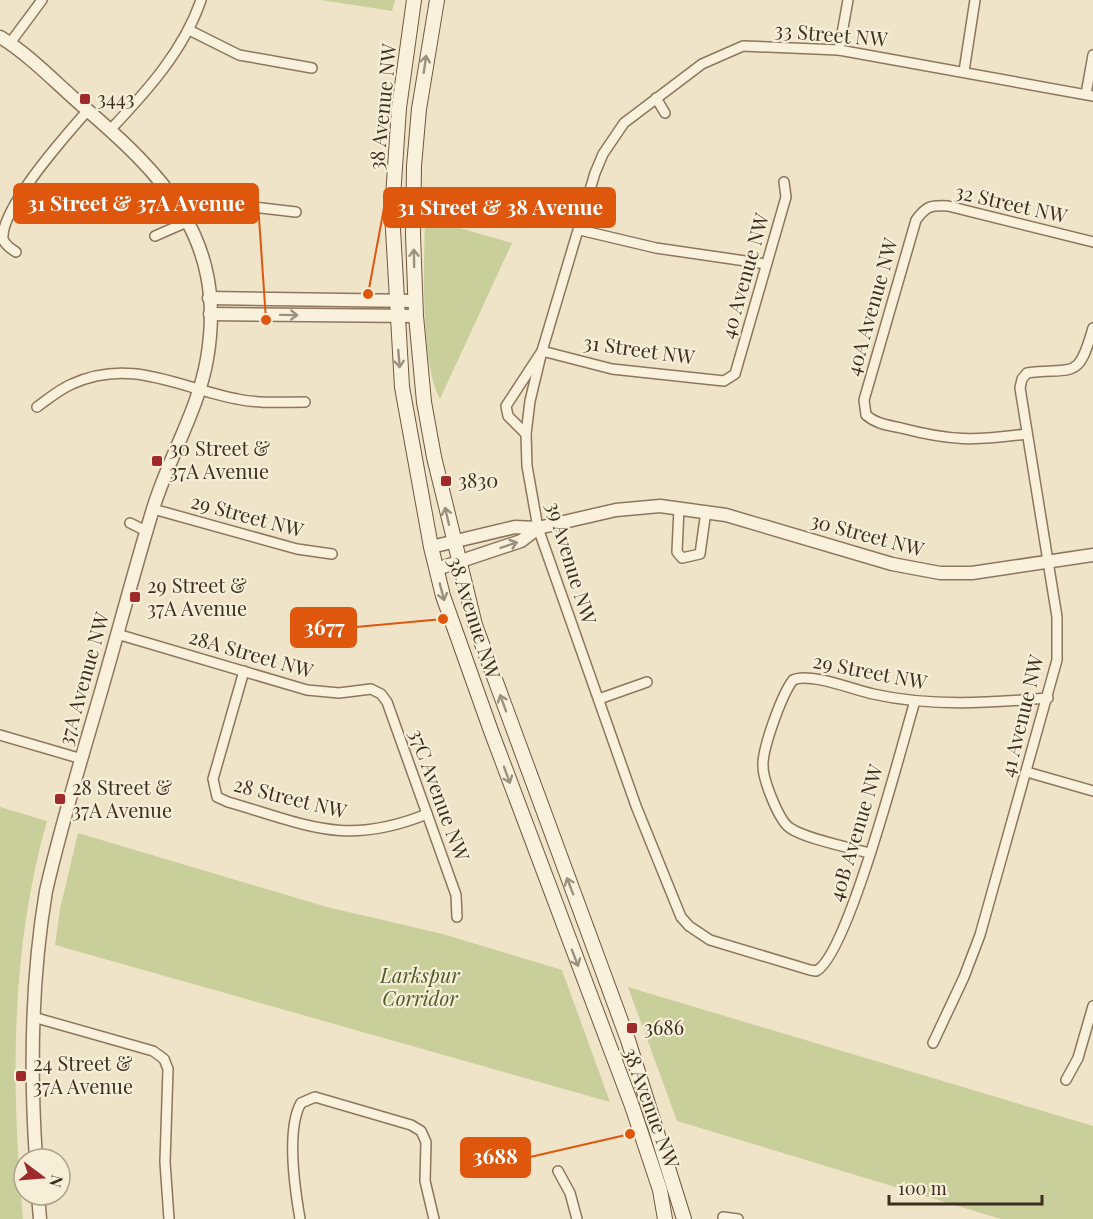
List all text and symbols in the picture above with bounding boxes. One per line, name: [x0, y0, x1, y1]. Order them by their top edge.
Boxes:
street label: 33 Street NW: [773, 15, 890, 52]
street label: 38 Avenue NW: [361, 41, 402, 171]
one-way arrow: [420, 54, 431, 74]
place label: 3443: [97, 84, 134, 111]
marker: 3443: [78, 92, 92, 106]
street label: 32 Street NW: [953, 177, 1071, 229]
callout: 31 Street & 37A Avenue: [14, 184, 258, 223]
text: 31 Street & 37A Avenue: [27, 188, 245, 216]
callout: 31 Street & 38 Avenue: [384, 188, 615, 227]
text: 31 Street & 38 Avenue: [397, 192, 603, 220]
street label: 40 Avenue NW: [713, 209, 775, 341]
street label: 40A Avenue NW: [838, 234, 903, 379]
one-way arrow: [408, 248, 420, 268]
one-way arrow: [279, 309, 299, 321]
street label: 31 Street NW: [582, 327, 697, 370]
one-way arrow: [394, 348, 405, 368]
place label: 30 Street & 37A Avenue: [169, 434, 270, 484]
marker: 30 Street & 37A Avenue: [150, 454, 164, 468]
place label: 3830: [458, 466, 498, 493]
marker: 3830: [439, 474, 453, 488]
street label: 29 Street NW: [188, 487, 307, 543]
street label: 39 Avenue NW: [541, 498, 604, 628]
street label: 30 Street NW: [808, 505, 928, 562]
one-way arrow: [441, 507, 453, 526]
one-way arrow: [499, 538, 518, 549]
street label: 38 Avenue NW: [443, 553, 508, 683]
place label: 29 Street & 37A Avenue: [147, 571, 247, 621]
one-way arrow: [437, 582, 448, 601]
marker: 29 Street & 37A Avenue: [128, 590, 142, 604]
street label: 37A Avenue NW: [51, 608, 115, 748]
callout: 3677: [291, 608, 356, 647]
text: 3677: [303, 612, 345, 640]
street label: 28A Street NW: [186, 622, 318, 683]
street label: 29 Street NW: [811, 646, 930, 695]
street label: 41 Avenue NW: [992, 651, 1049, 779]
one-way arrow: [497, 694, 508, 712]
street label: 37C Avenue NW: [404, 725, 477, 865]
street label: 40B Avenue NW: [821, 760, 888, 904]
one-way arrow: [503, 765, 514, 784]
street label: 28 Street NW: [231, 769, 351, 824]
place label: 28 Street & 37A Avenue: [72, 773, 172, 823]
marker: 28 Street & 37A Avenue: [53, 792, 67, 806]
one-way arrow: [563, 877, 574, 896]
one-way arrow: [570, 948, 581, 967]
park label: Larkspur Corridor: [379, 961, 461, 1011]
place label: 3686: [644, 1013, 684, 1040]
marker: 3686: [625, 1021, 639, 1035]
street label: 38 Avenue NW: [618, 1043, 687, 1173]
place label: 24 Street & 37A Avenue: [33, 1049, 133, 1099]
marker: 24 Street & 37A Avenue: [14, 1069, 28, 1083]
callout: 3688: [461, 1138, 530, 1177]
text: 3688: [472, 1141, 518, 1169]
north arrow: [12, 1147, 72, 1207]
scale bar: [889, 1168, 1042, 1206]
text: N: [45, 1173, 69, 1190]
text: 100 m: [898, 1176, 947, 1200]

